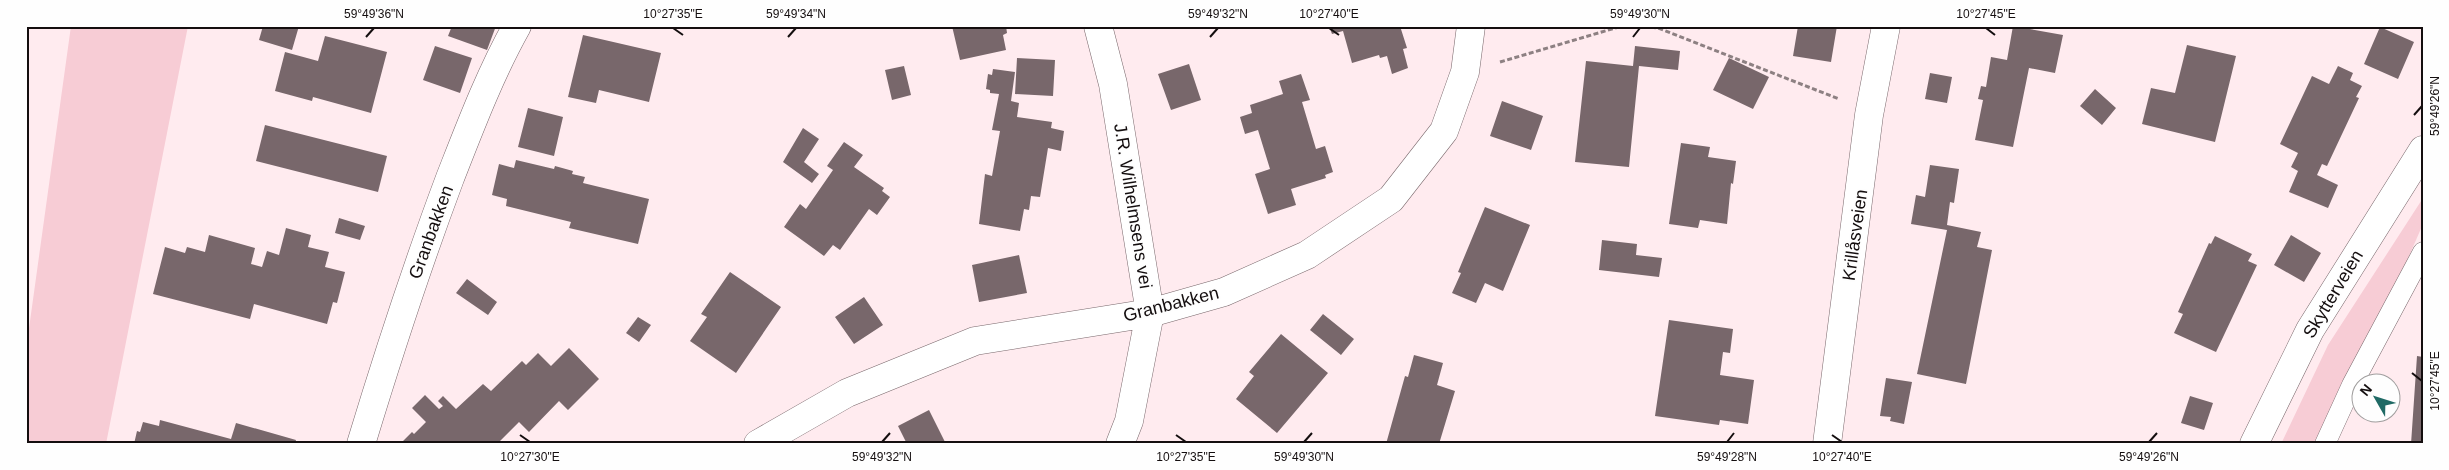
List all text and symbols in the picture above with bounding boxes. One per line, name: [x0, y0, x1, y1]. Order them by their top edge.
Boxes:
text: 59°49'36"N: [344, 7, 404, 21]
text: 10°27'35"E: [643, 7, 703, 21]
text: 59°49'34"N: [766, 7, 826, 21]
text: 59°49'32"N: [1188, 7, 1248, 21]
text: 10°27'40"E: [1299, 7, 1359, 21]
text: 59°49'30"N: [1610, 7, 1670, 21]
text: 10°27'45"E: [1956, 7, 2016, 21]
text: 59°49'26"N: [2428, 76, 2442, 136]
street label: J.R. Wilhelmsens vei: [1110, 122, 1156, 290]
street label: Granbakken: [405, 183, 457, 281]
street label: Krillåsveien: [1839, 188, 1871, 282]
street label: Skytterveien: [2299, 246, 2367, 342]
street label: Granbakken: [1121, 282, 1221, 326]
text: 10°27'45"E: [2428, 351, 2442, 411]
north arrow: [2352, 372, 2402, 422]
text: N: [2356, 381, 2375, 399]
text: 10°27'30"E: [500, 450, 560, 464]
text: 59°49'32"N: [852, 450, 912, 464]
text: 10°27'35"E: [1156, 450, 1216, 464]
text: 59°49'30"N: [1274, 450, 1334, 464]
text: 59°49'28"N: [1697, 450, 1757, 464]
text: 10°27'40"E: [1812, 450, 1872, 464]
text: 59°49'26"N: [2119, 450, 2179, 464]

